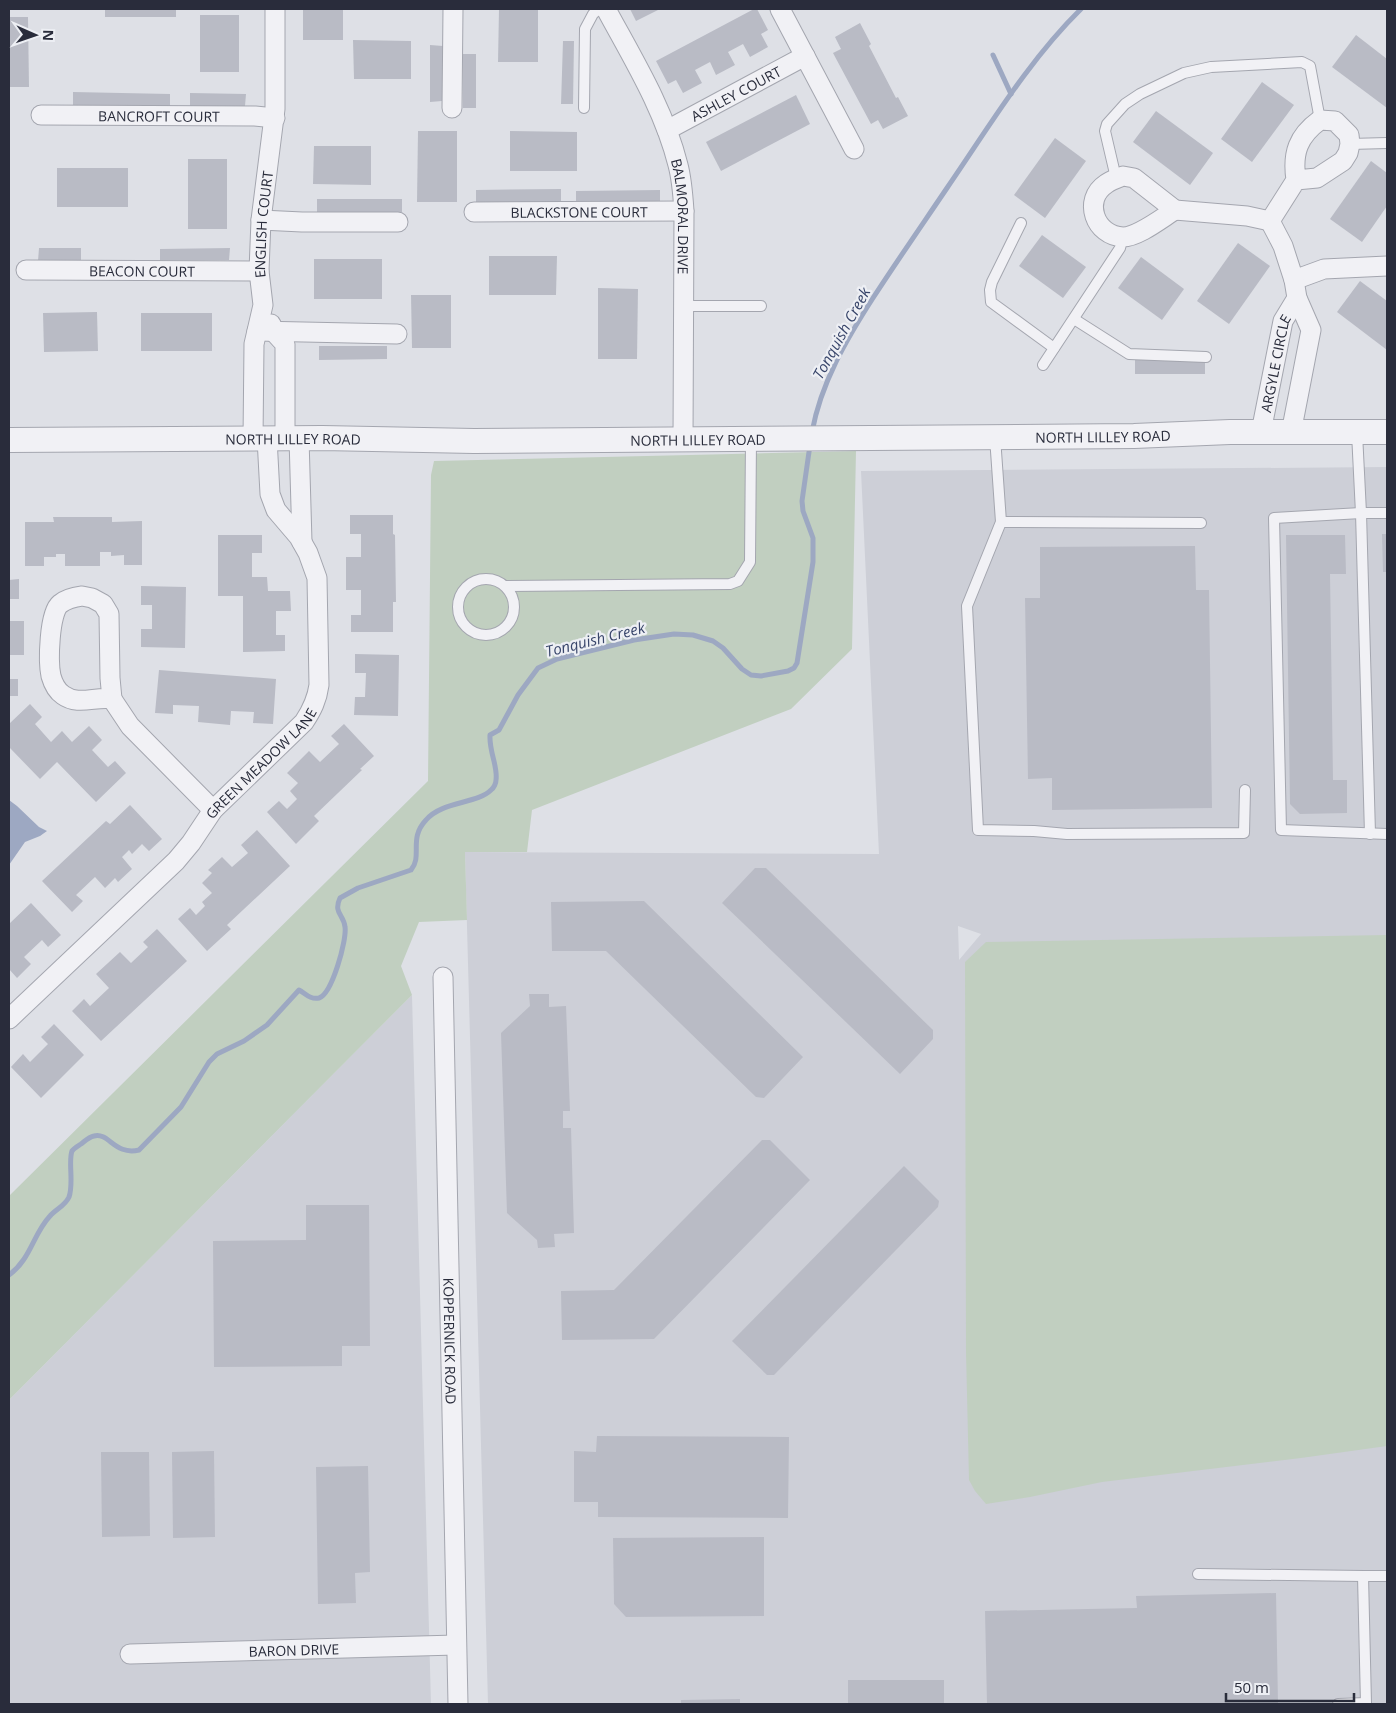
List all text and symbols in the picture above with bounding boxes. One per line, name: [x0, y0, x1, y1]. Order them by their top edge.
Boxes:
north arrow: [10, 10, 60, 60]
text: N: [39, 29, 58, 41]
street label: ASHLEY COURT: [687, 61, 784, 125]
street label: BANCROFT COURT: [98, 106, 220, 125]
street label: BALMORAL DRIVE: [667, 156, 694, 274]
street label: ENGLISH COURT: [249, 169, 277, 279]
street label: BLACKSTONE COURT: [510, 202, 648, 221]
street label: BEACON COURT: [89, 261, 195, 280]
water label: Tonquish Creek: [808, 283, 875, 382]
street label: ARGYLE CIRCLE: [1256, 310, 1295, 414]
street label: NORTH LILLEY ROAD: [1035, 425, 1171, 446]
street label: NORTH LILLEY ROAD: [225, 428, 361, 448]
street label: NORTH LILLEY ROAD: [630, 429, 766, 449]
water label: Tonquish Creek: [543, 617, 647, 661]
street label: GREEN MEADOW LANE: [201, 704, 320, 822]
street label: KOPPERNICK ROAD: [440, 1277, 461, 1405]
street label: BARON DRIVE: [248, 1639, 339, 1660]
scale bar: [1226, 1670, 1354, 1702]
text: 50 m: [1234, 1677, 1269, 1697]

